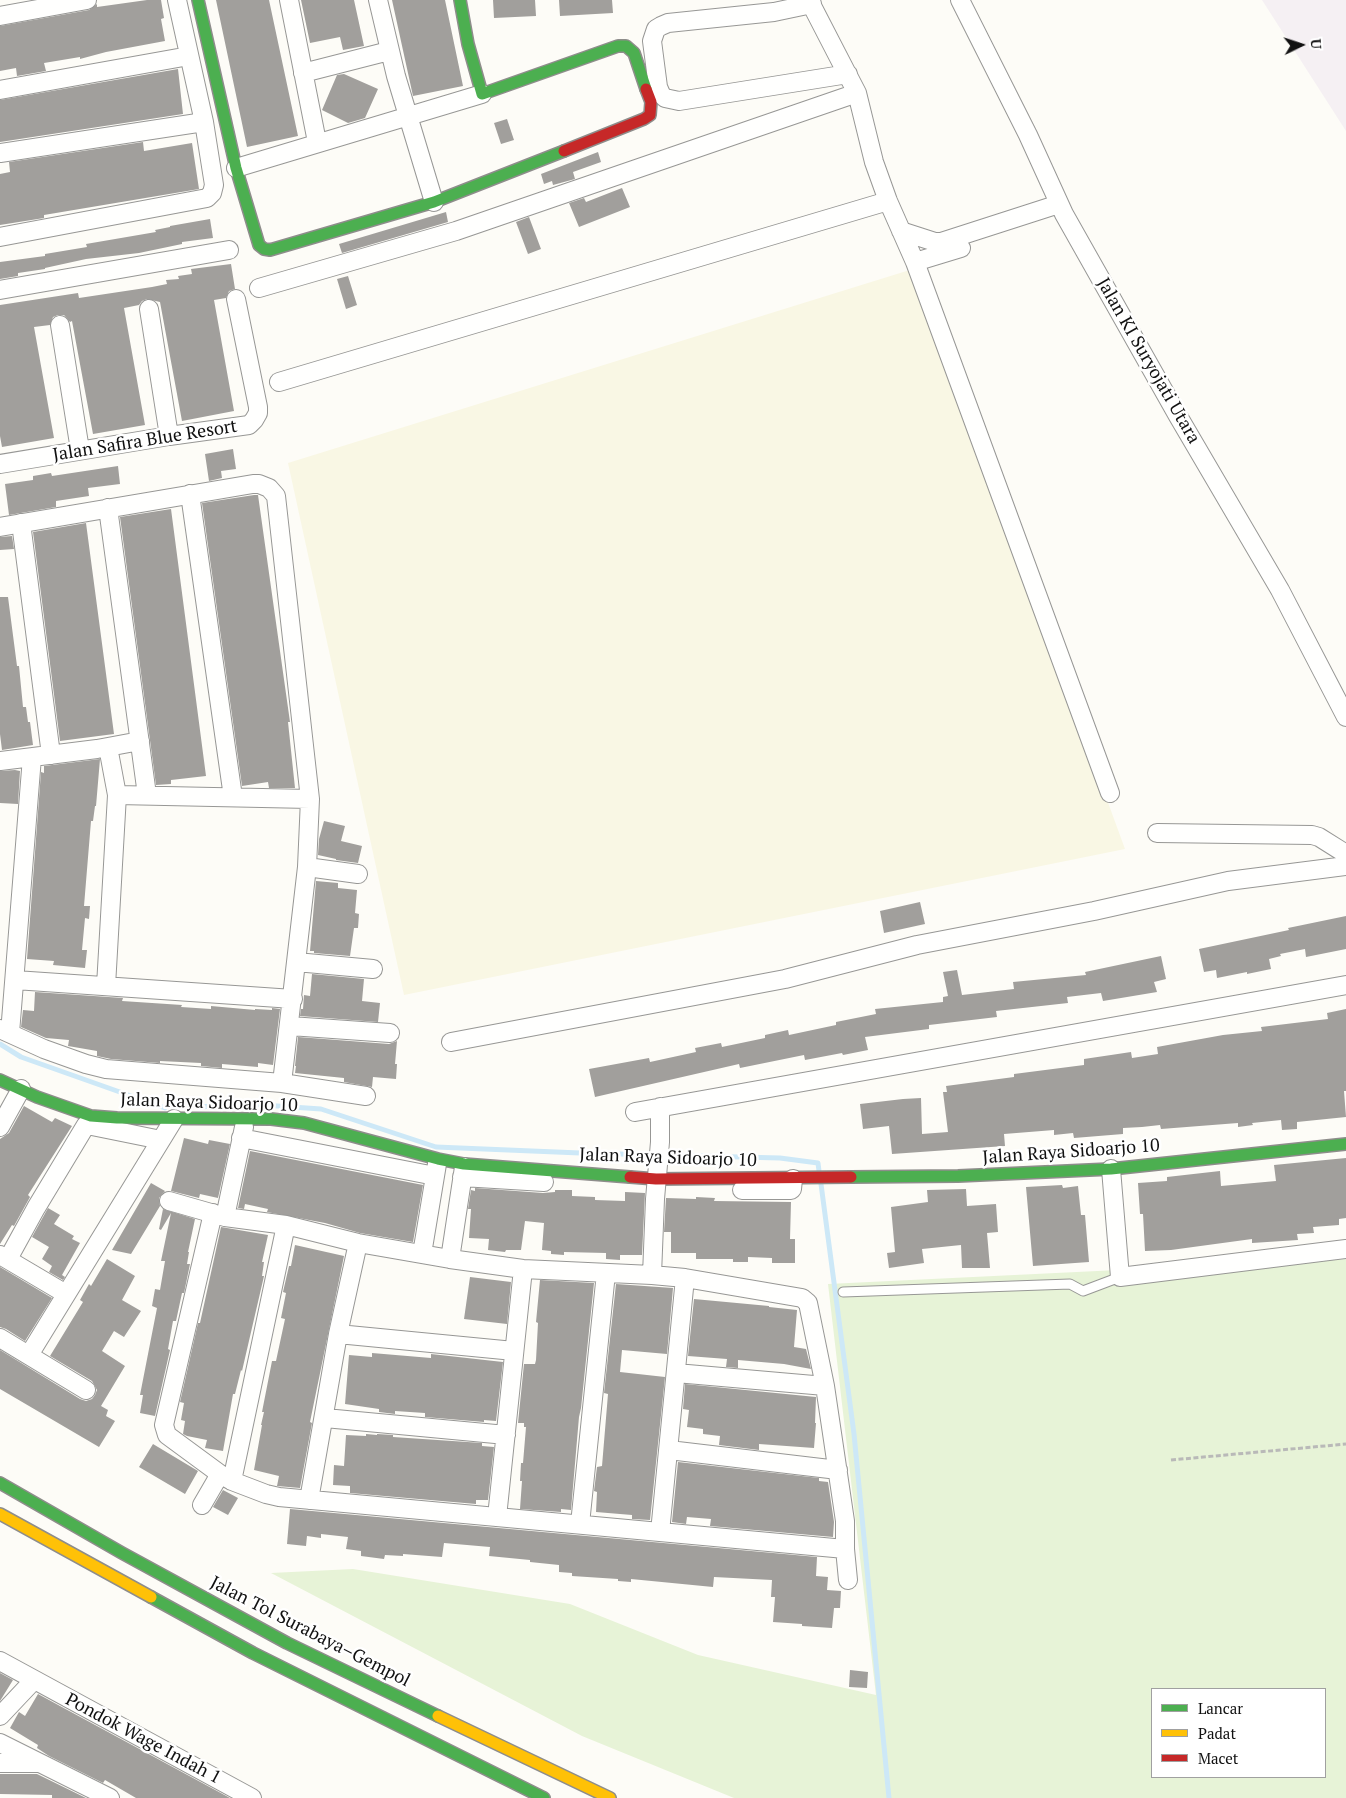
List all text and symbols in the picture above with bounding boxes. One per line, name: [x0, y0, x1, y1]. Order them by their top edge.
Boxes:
north arrow: [1276, 20, 1326, 70]
text: U: [1307, 38, 1326, 50]
street label: Jalan KI Suryojati Utara: [1092, 274, 1204, 448]
street label: Jalan Safira Blue Resort: [51, 416, 239, 466]
street label: Jalan Raya Sidoarjo 10: [120, 1089, 298, 1117]
street label: Jalan Raya Sidoarjo 10: [982, 1135, 1160, 1169]
street label: Jalan Raya Sidoarjo 10: [579, 1144, 757, 1172]
street label: Jalan Tol Surabaya–Gempol: [206, 1572, 414, 1692]
legend: [1151, 1688, 1326, 1778]
street label: Pondok Wage Indah 1: [62, 1689, 224, 1789]
text: Lancar: [1198, 1698, 1243, 1718]
text: Padat: [1198, 1723, 1236, 1743]
text: Macet: [1198, 1748, 1238, 1768]

